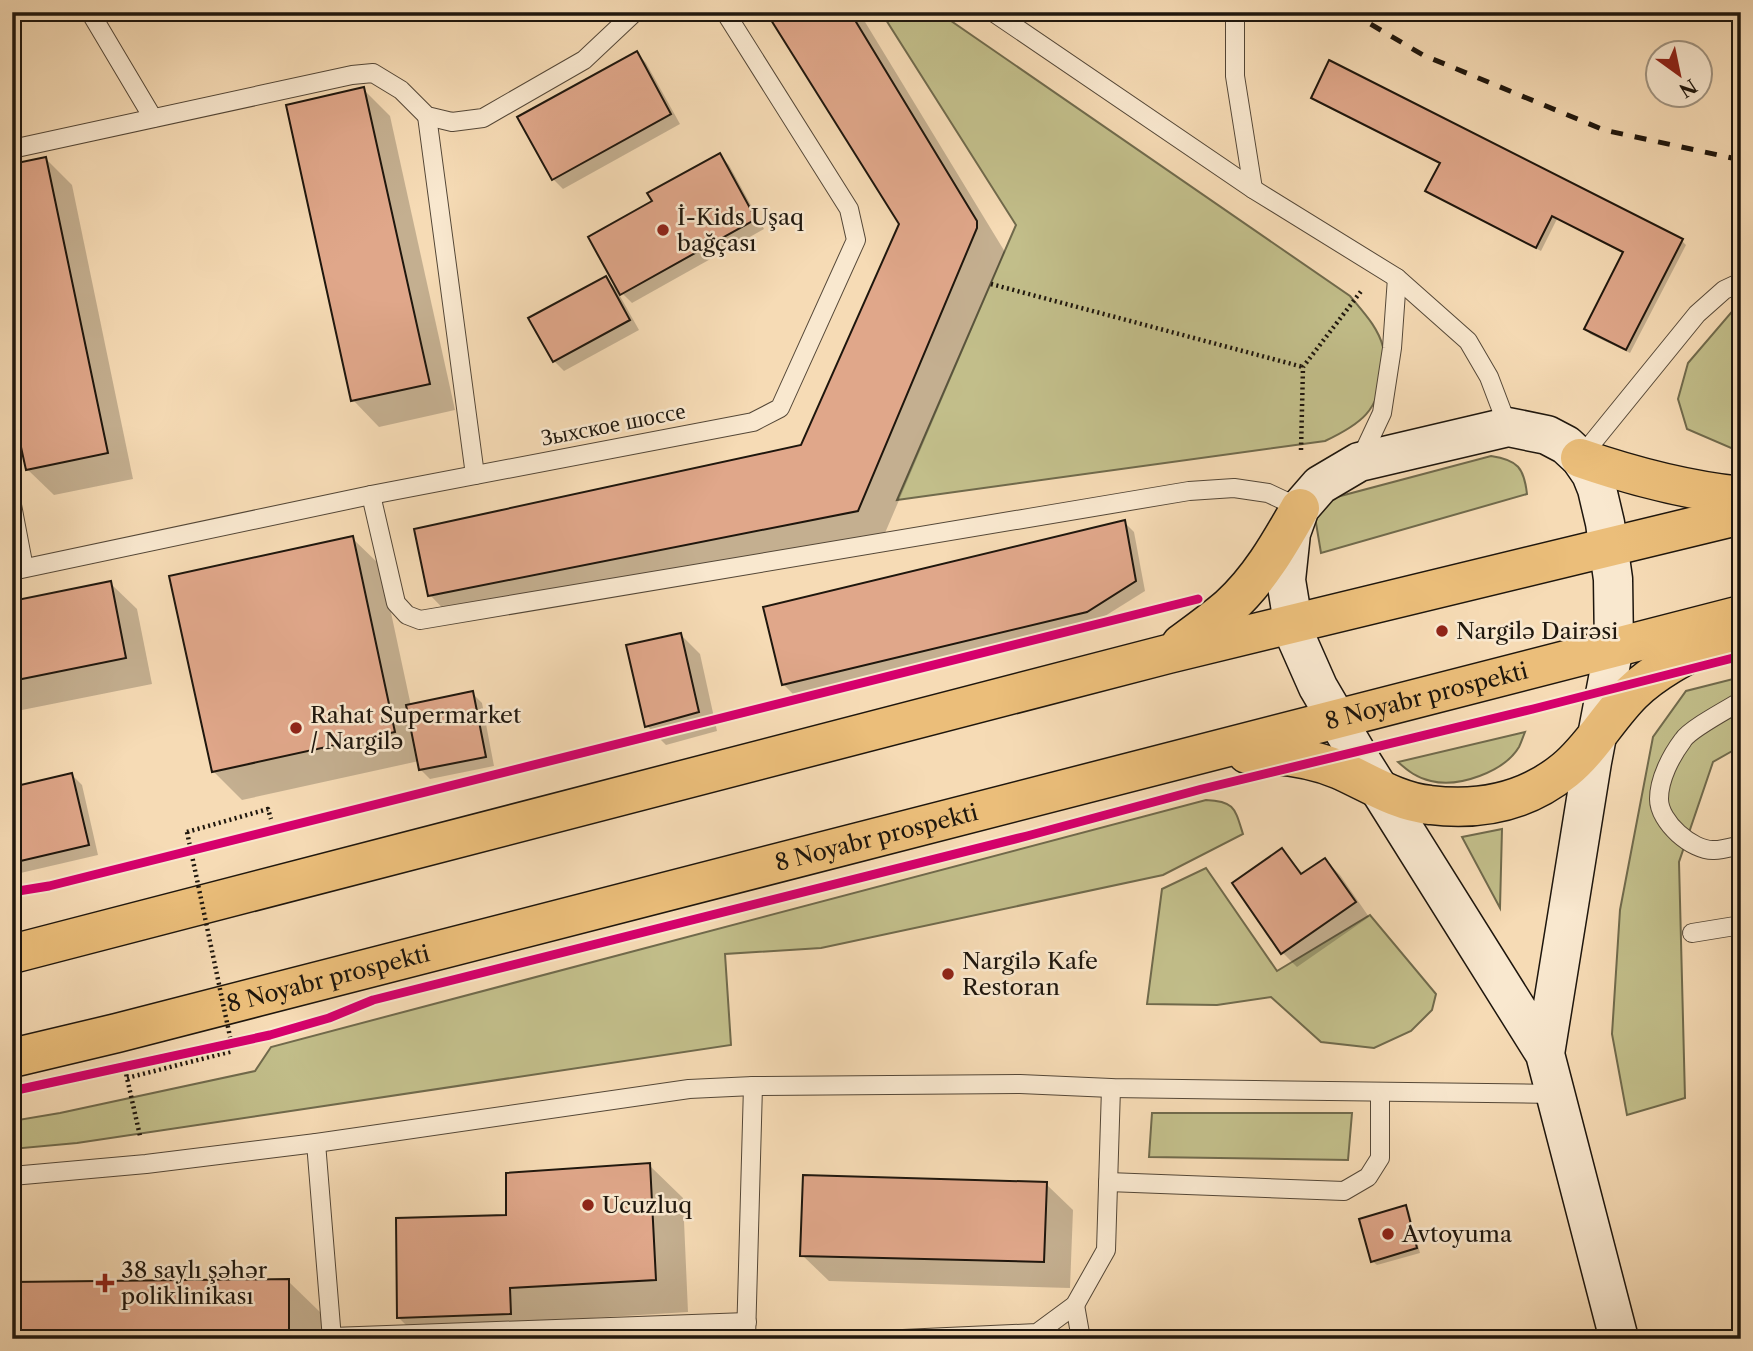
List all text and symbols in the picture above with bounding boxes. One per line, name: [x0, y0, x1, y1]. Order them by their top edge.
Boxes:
north arrow: [1644, 38, 1714, 108]
text: N: [1675, 74, 1701, 102]
place label: İ-Kids Uşaq bağçası: [677, 203, 804, 257]
marker: İ-Kids Uşaq bağçası: [655, 222, 671, 238]
street label: Зыхское шоссе: [538, 396, 688, 452]
place label: Nargilə Dairəsi: [1456, 617, 1618, 645]
marker: Nargilə Dairəsi: [1434, 623, 1450, 639]
street label: 8 Noyabr prospekti: [1322, 656, 1531, 736]
place label: Rahat Supermarket / Nargilə: [310, 701, 521, 755]
marker: Rahat Supermarket / Nargilə: [288, 720, 304, 736]
street label: 8 Noyabr prospekti: [772, 798, 981, 877]
street label: 8 Noyabr prospekti: [224, 939, 433, 1018]
place label: Nargilə Kafe Restoran: [962, 947, 1098, 1001]
marker: Nargilə Kafe Restoran: [940, 966, 956, 982]
place label: Ucuzluq: [602, 1191, 692, 1219]
marker: Ucuzluq: [580, 1197, 596, 1213]
place label: Avtoyuma: [1401, 1220, 1513, 1248]
marker: Avtoyuma: [1380, 1226, 1396, 1242]
place label: 38 saylı şəhər poliklinikası: [121, 1256, 268, 1310]
marker: 38 saylı şəhər poliklinikası: [95, 1273, 115, 1293]

